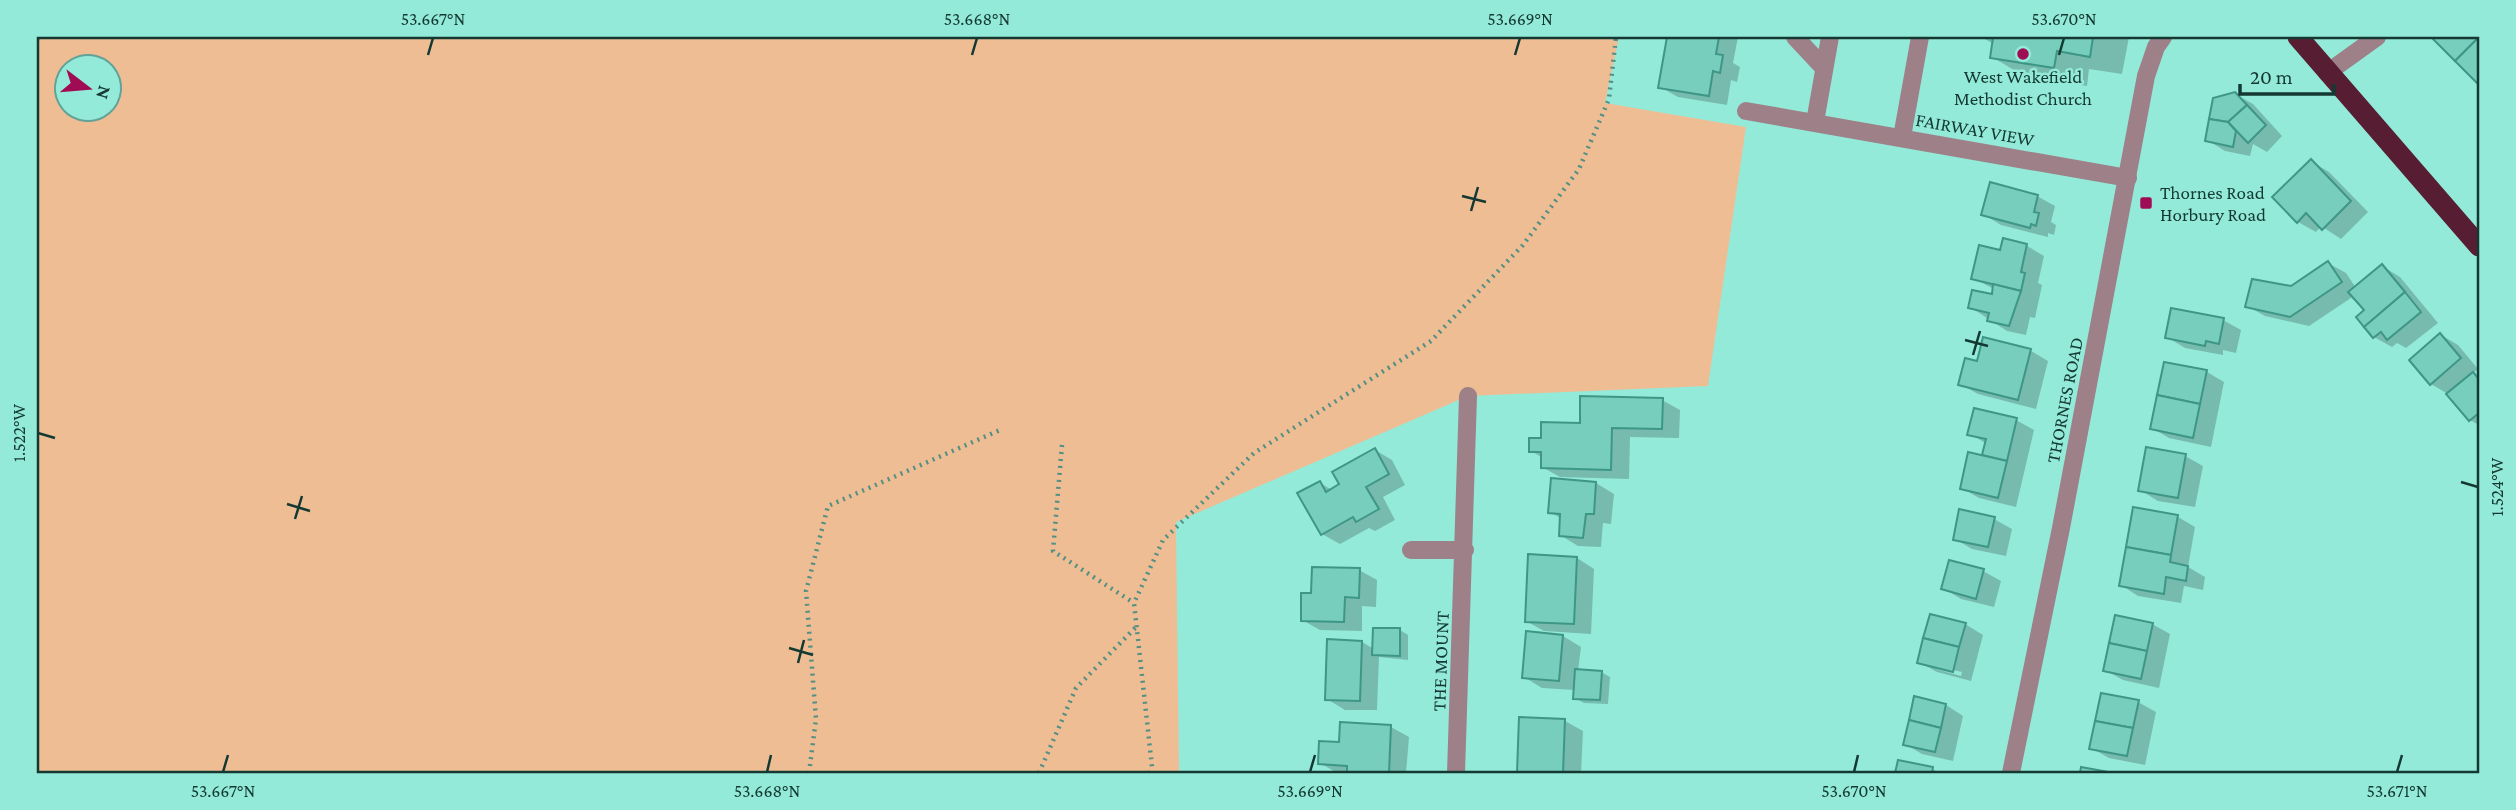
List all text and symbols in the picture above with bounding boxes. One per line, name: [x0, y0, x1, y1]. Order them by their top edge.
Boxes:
text: 53.667°N: [401, 9, 465, 29]
text: 53.668°N: [944, 9, 1010, 29]
text: 53.669°N: [1487, 9, 1553, 29]
text: 53.670°N: [2031, 9, 2097, 29]
marker: West Wakefield Methodist Church: [2015, 46, 2031, 62]
north arrow: [52, 52, 122, 122]
scale bar: [2240, 52, 2334, 96]
text: 20 m: [2250, 65, 2293, 89]
place label: West Wakefield Methodist Church: [1954, 66, 2092, 109]
text: N: [92, 83, 116, 102]
street label: FAIRWAY VIEW: [1914, 109, 2036, 150]
place label: Thornes Road Horbury Road: [2160, 182, 2266, 225]
marker: Thornes Road Horbury Road: [2138, 195, 2154, 211]
street label: THORNES ROAD: [2042, 335, 2087, 465]
text: 1.522°W: [9, 404, 29, 462]
text: 1.524°W: [2487, 457, 2507, 516]
street label: THE MOUNT: [1428, 610, 1453, 712]
text: 53.667°N: [191, 781, 255, 801]
text: 53.668°N: [734, 781, 800, 801]
text: 53.669°N: [1277, 781, 1343, 801]
text: 53.670°N: [1821, 781, 1887, 801]
text: 53.671°N: [2367, 781, 2428, 801]

